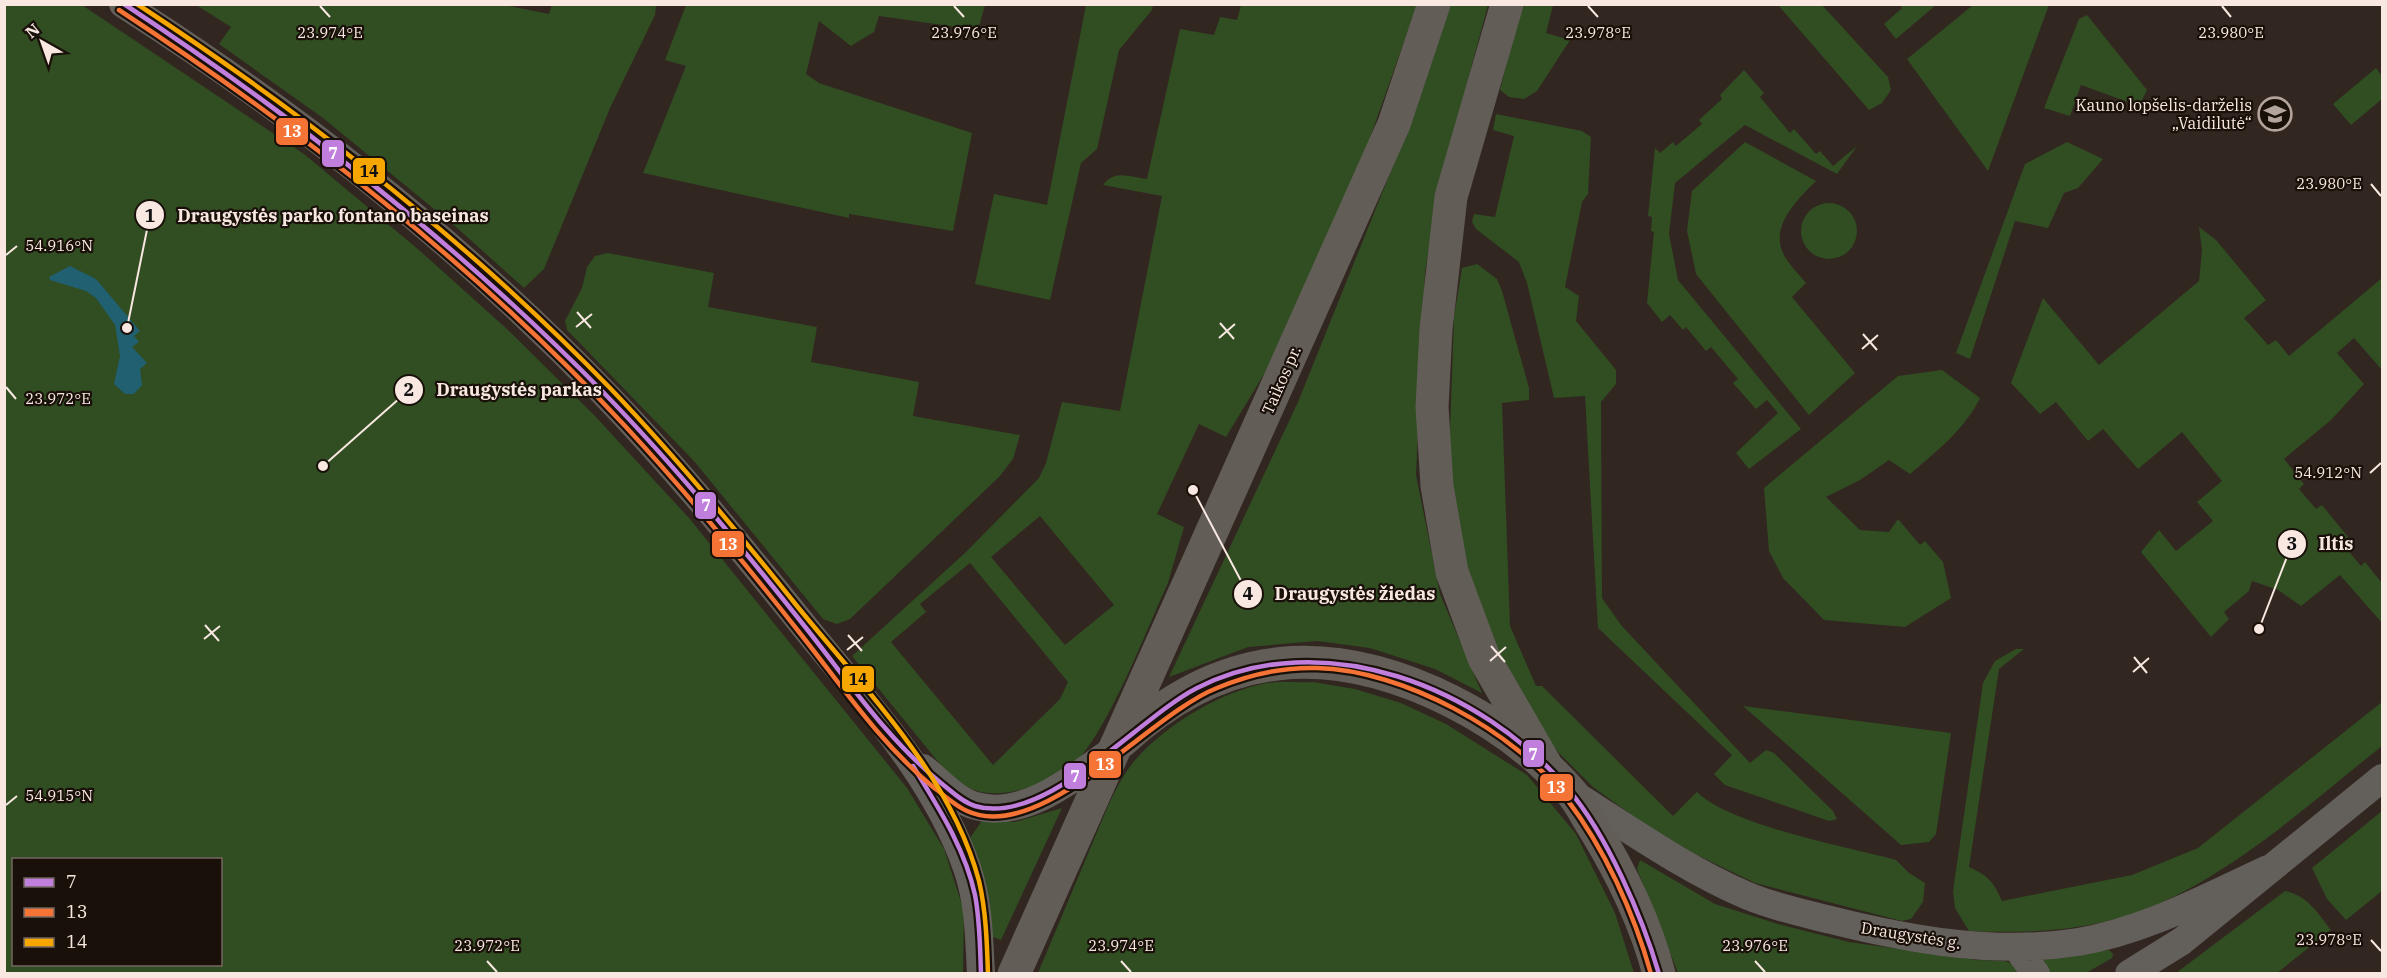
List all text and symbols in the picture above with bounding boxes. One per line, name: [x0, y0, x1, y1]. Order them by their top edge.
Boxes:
north arrow: [12, 12, 72, 72]
text: N: [21, 19, 44, 42]
text: 23.974°E: [297, 23, 363, 42]
text: 23.976°E: [931, 23, 997, 42]
text: 23.978°E: [1565, 23, 1631, 42]
text: 23.980°E: [2198, 23, 2264, 42]
place label: Kauno lopšelis-darželis „Vaidilutė“: [2076, 95, 2252, 133]
school or university icon: Kauno lopšelis-darželis „Vaidilutė“: [2257, 96, 2293, 132]
line badge: 13: [275, 117, 309, 146]
text: 13: [282, 121, 302, 141]
line badge: 7: [321, 139, 345, 168]
text: 7: [328, 143, 338, 163]
line badge: 14: [352, 157, 386, 185]
text: 14: [359, 161, 379, 181]
text: 23.980°E: [2296, 174, 2362, 193]
callout: Draugystės parko fontano baseinas: [135, 197, 501, 233]
text: 1: [145, 204, 156, 227]
text: Draugystės parko fontano baseinas: [177, 204, 489, 227]
text: 54.916°N: [25, 236, 93, 255]
street label: Taikos pr.: [1257, 343, 1305, 417]
callout: Draugystės parkas: [394, 372, 614, 408]
text: 2: [404, 378, 414, 401]
text: Draugystės parkas: [436, 378, 602, 401]
text: 23.972°E: [25, 389, 91, 408]
text: 54.912°N: [2294, 463, 2362, 482]
line badge: 7: [694, 491, 717, 520]
text: 7: [701, 495, 711, 515]
callout: Iltis: [2277, 526, 2366, 562]
line badge: 13: [711, 530, 745, 558]
text: 3: [2287, 532, 2297, 555]
text: Iltis: [2319, 532, 2353, 555]
text: 13: [718, 534, 738, 554]
callout: Draugystės žiedas: [1233, 576, 1448, 612]
text: 4: [1243, 582, 1254, 605]
text: Draugystės žiedas: [1275, 582, 1435, 605]
line badge: 14: [841, 665, 875, 693]
text: 14: [848, 669, 868, 689]
line badge: 7: [1522, 739, 1545, 768]
text: 7: [1528, 744, 1538, 764]
line badge: 13: [1088, 750, 1122, 779]
text: 13: [1095, 754, 1115, 774]
line badge: 7: [1063, 762, 1087, 790]
text: 7: [1070, 766, 1080, 786]
line badge: 13: [1539, 773, 1574, 802]
text: 13: [1546, 777, 1566, 797]
text: 54.915°N: [25, 786, 93, 805]
legend: [12, 858, 222, 966]
text: 7: [66, 870, 77, 893]
text: 13: [66, 900, 88, 923]
street label: Draugystės g.: [1860, 917, 1962, 953]
text: 14: [66, 930, 88, 953]
text: 23.978°E: [2296, 930, 2362, 949]
text: 23.972°E: [454, 936, 520, 955]
text: 23.974°E: [1088, 936, 1154, 955]
text: 23.976°E: [1722, 936, 1788, 955]

